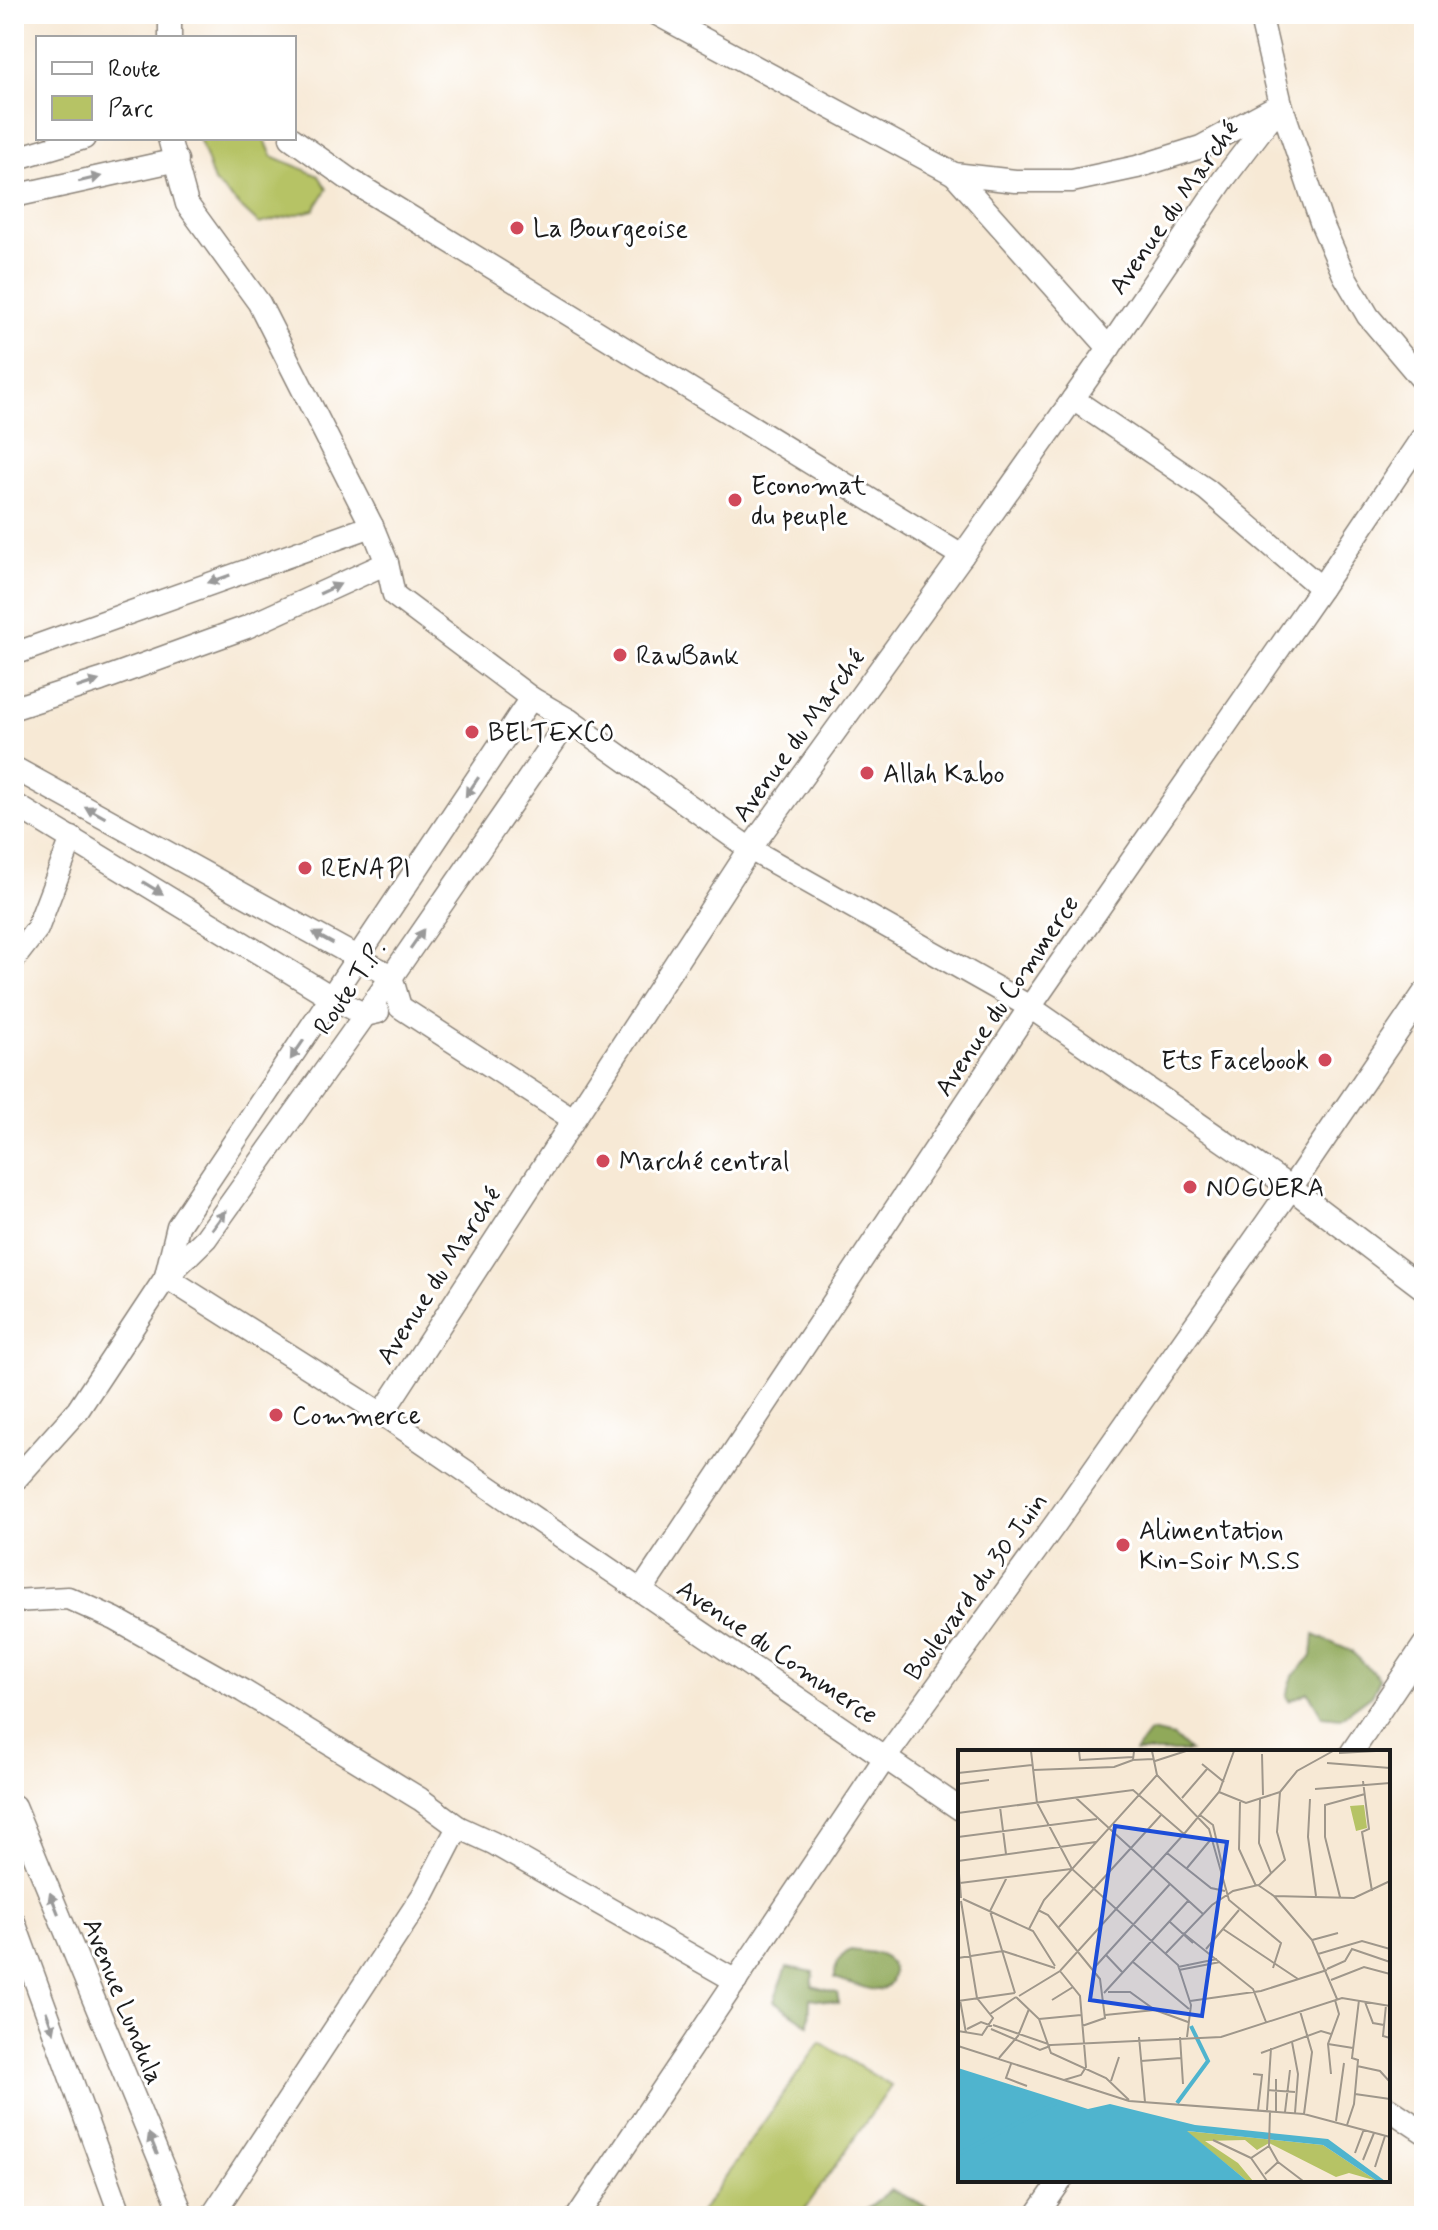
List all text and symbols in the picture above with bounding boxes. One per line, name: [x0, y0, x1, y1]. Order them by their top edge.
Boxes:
legend: [36, 36, 296, 140]
text: Route: [108, 54, 160, 85]
text: Parc: [108, 94, 153, 125]
street label: Avenue du Marché: [1102, 114, 1248, 302]
one-way arrow: [78, 172, 103, 185]
place label: La Bourgeoise: [533, 213, 688, 247]
marker: La Bourgeoise: [508, 219, 526, 237]
place label: Economat du peuple: [751, 470, 866, 534]
marker: Economat du peuple: [726, 491, 744, 509]
one-way arrow: [206, 574, 230, 586]
one-way arrow: [318, 582, 342, 596]
place label: RawBank: [636, 640, 739, 674]
street label: Avenue du Marché: [725, 643, 874, 829]
marker: RawBank: [611, 646, 629, 664]
one-way arrow: [77, 678, 101, 690]
place label: BELTEXCO: [488, 717, 615, 751]
marker: BELTEXCO: [463, 723, 481, 741]
place label: Allah Kabo: [883, 758, 1005, 792]
marker: Allah Kabo: [858, 764, 876, 782]
one-way arrow: [465, 776, 480, 797]
one-way arrow: [84, 805, 106, 819]
place label: RENAPI: [321, 853, 411, 887]
marker: RENAPI: [296, 859, 314, 877]
one-way arrow: [142, 880, 164, 894]
street label: Avenue du Commerce: [928, 889, 1088, 1103]
one-way arrow: [409, 928, 424, 949]
one-way arrow: [311, 931, 334, 944]
street label: Route T.P.: [307, 934, 395, 1042]
one-way arrow: [290, 1039, 305, 1061]
place label: Ets Facebook: [1161, 1045, 1309, 1079]
marker: Ets Facebook: [1316, 1051, 1334, 1069]
place label: Marché central: [619, 1146, 789, 1180]
marker: Marché central: [594, 1152, 612, 1170]
place label: NOGUERA: [1206, 1172, 1325, 1206]
marker: NOGUERA: [1181, 1178, 1199, 1196]
street label: Avenue du Marché: [369, 1181, 510, 1372]
one-way arrow: [211, 1210, 226, 1231]
place label: Commerce: [292, 1400, 421, 1434]
marker: Commerce: [267, 1406, 285, 1424]
street label: Boulevard du 30 Juin: [897, 1486, 1056, 1688]
place label: Alimentation Kin-Soir M.S.S: [1139, 1515, 1300, 1579]
marker: Alimentation Kin-Soir M.S.S: [1114, 1536, 1132, 1554]
street label: Avenue du Commerce: [670, 1573, 884, 1733]
inset map: [958, 1750, 1390, 2182]
one-way arrow: [47, 1891, 60, 1915]
street label: Avenue Lundula: [73, 1914, 171, 2090]
one-way arrow: [44, 2010, 57, 2034]
one-way arrow: [146, 2132, 159, 2156]

